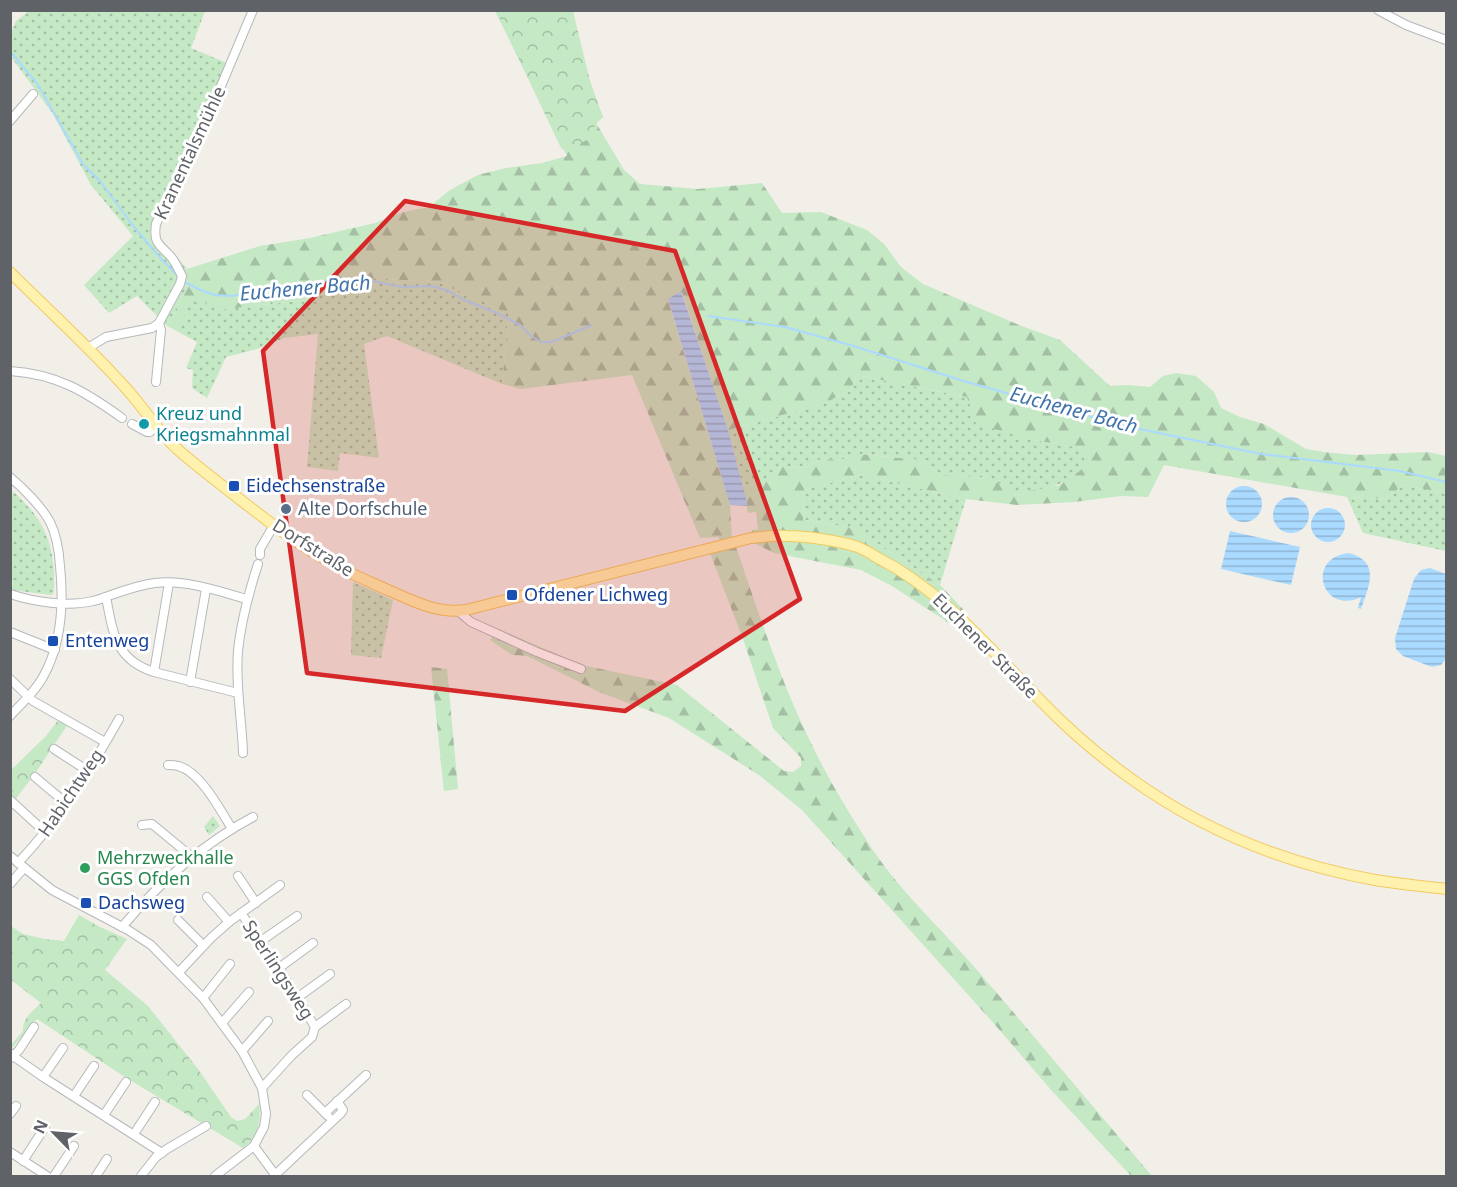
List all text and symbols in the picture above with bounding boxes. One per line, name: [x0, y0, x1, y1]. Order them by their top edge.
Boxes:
street label: Kranentalsmühle: [148, 82, 230, 223]
water label: Euchener Bach: [238, 268, 371, 307]
water label: Euchener Bach: [1007, 379, 1141, 440]
place label: Kreuz und Kriegsmahnmal: [156, 401, 290, 446]
marker: Kreuz und Kriegsmahnmal: [137, 417, 151, 431]
place label: Eidechsenstraße: [246, 473, 385, 497]
marker: Eidechsenstraße: [227, 479, 241, 493]
place label: Alte Dorfschule: [298, 496, 427, 520]
marker: Alte Dorfschule: [279, 502, 293, 516]
street label: Dorfstraße: [268, 513, 359, 582]
place label: Ofdener Lichweg: [524, 582, 668, 606]
street label: Euchener Straße: [928, 587, 1044, 703]
marker: Ofdener Lichweg: [505, 588, 519, 602]
place label: Entenweg: [65, 628, 149, 652]
marker: Entenweg: [46, 634, 60, 648]
street label: Habichtweg: [32, 744, 108, 841]
place label: Mehrzweckhalle GGS Ofden: [97, 845, 234, 890]
marker: Mehrzweckhalle GGS Ofden: [78, 861, 92, 875]
place label: Dachsweg: [98, 890, 185, 914]
marker: Dachsweg: [79, 896, 93, 910]
street label: Sperlingsweg: [238, 915, 320, 1024]
north arrow: [24, 1103, 84, 1163]
text: N: [28, 1116, 53, 1137]

